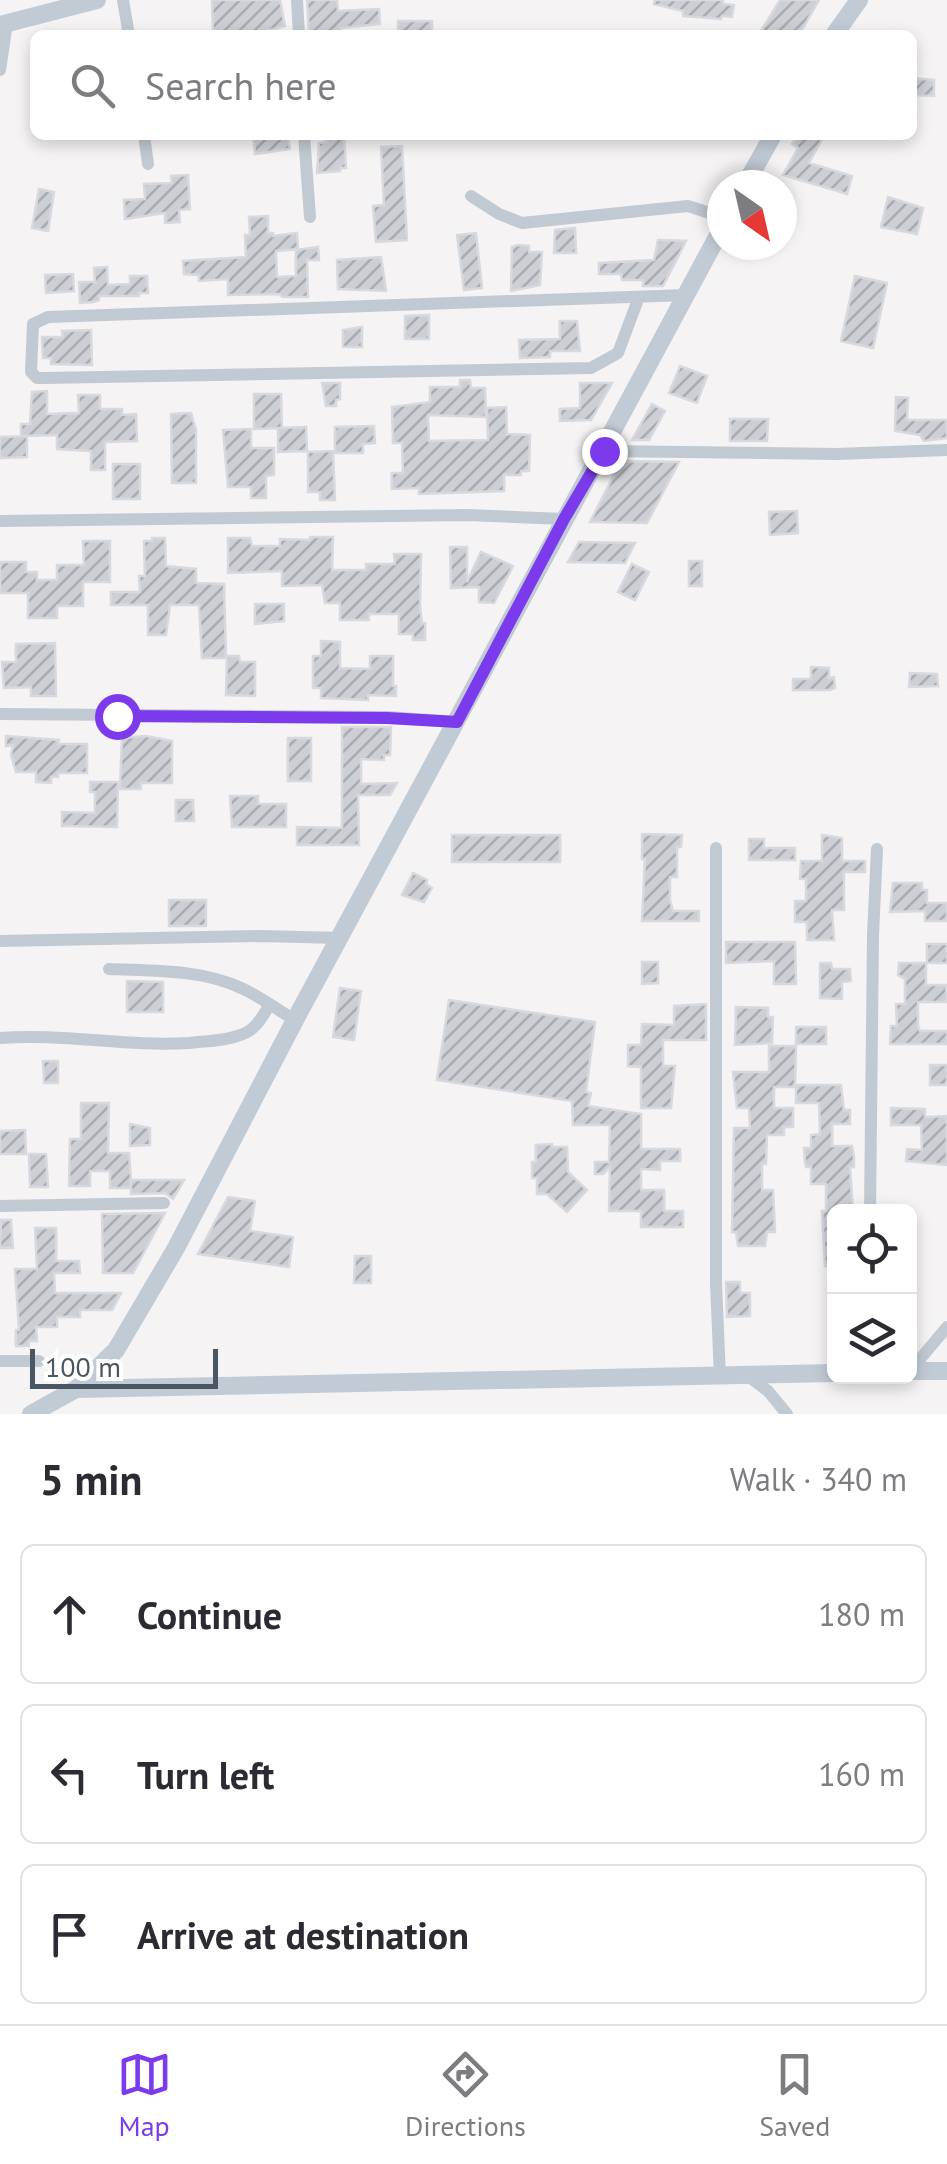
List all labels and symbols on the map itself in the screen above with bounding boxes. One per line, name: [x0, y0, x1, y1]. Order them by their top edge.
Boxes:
north arrow: [707, 170, 797, 260]
route end: [582, 429, 628, 475]
route start: [95, 694, 141, 740]
scale bar: [30, 1344, 218, 1388]

